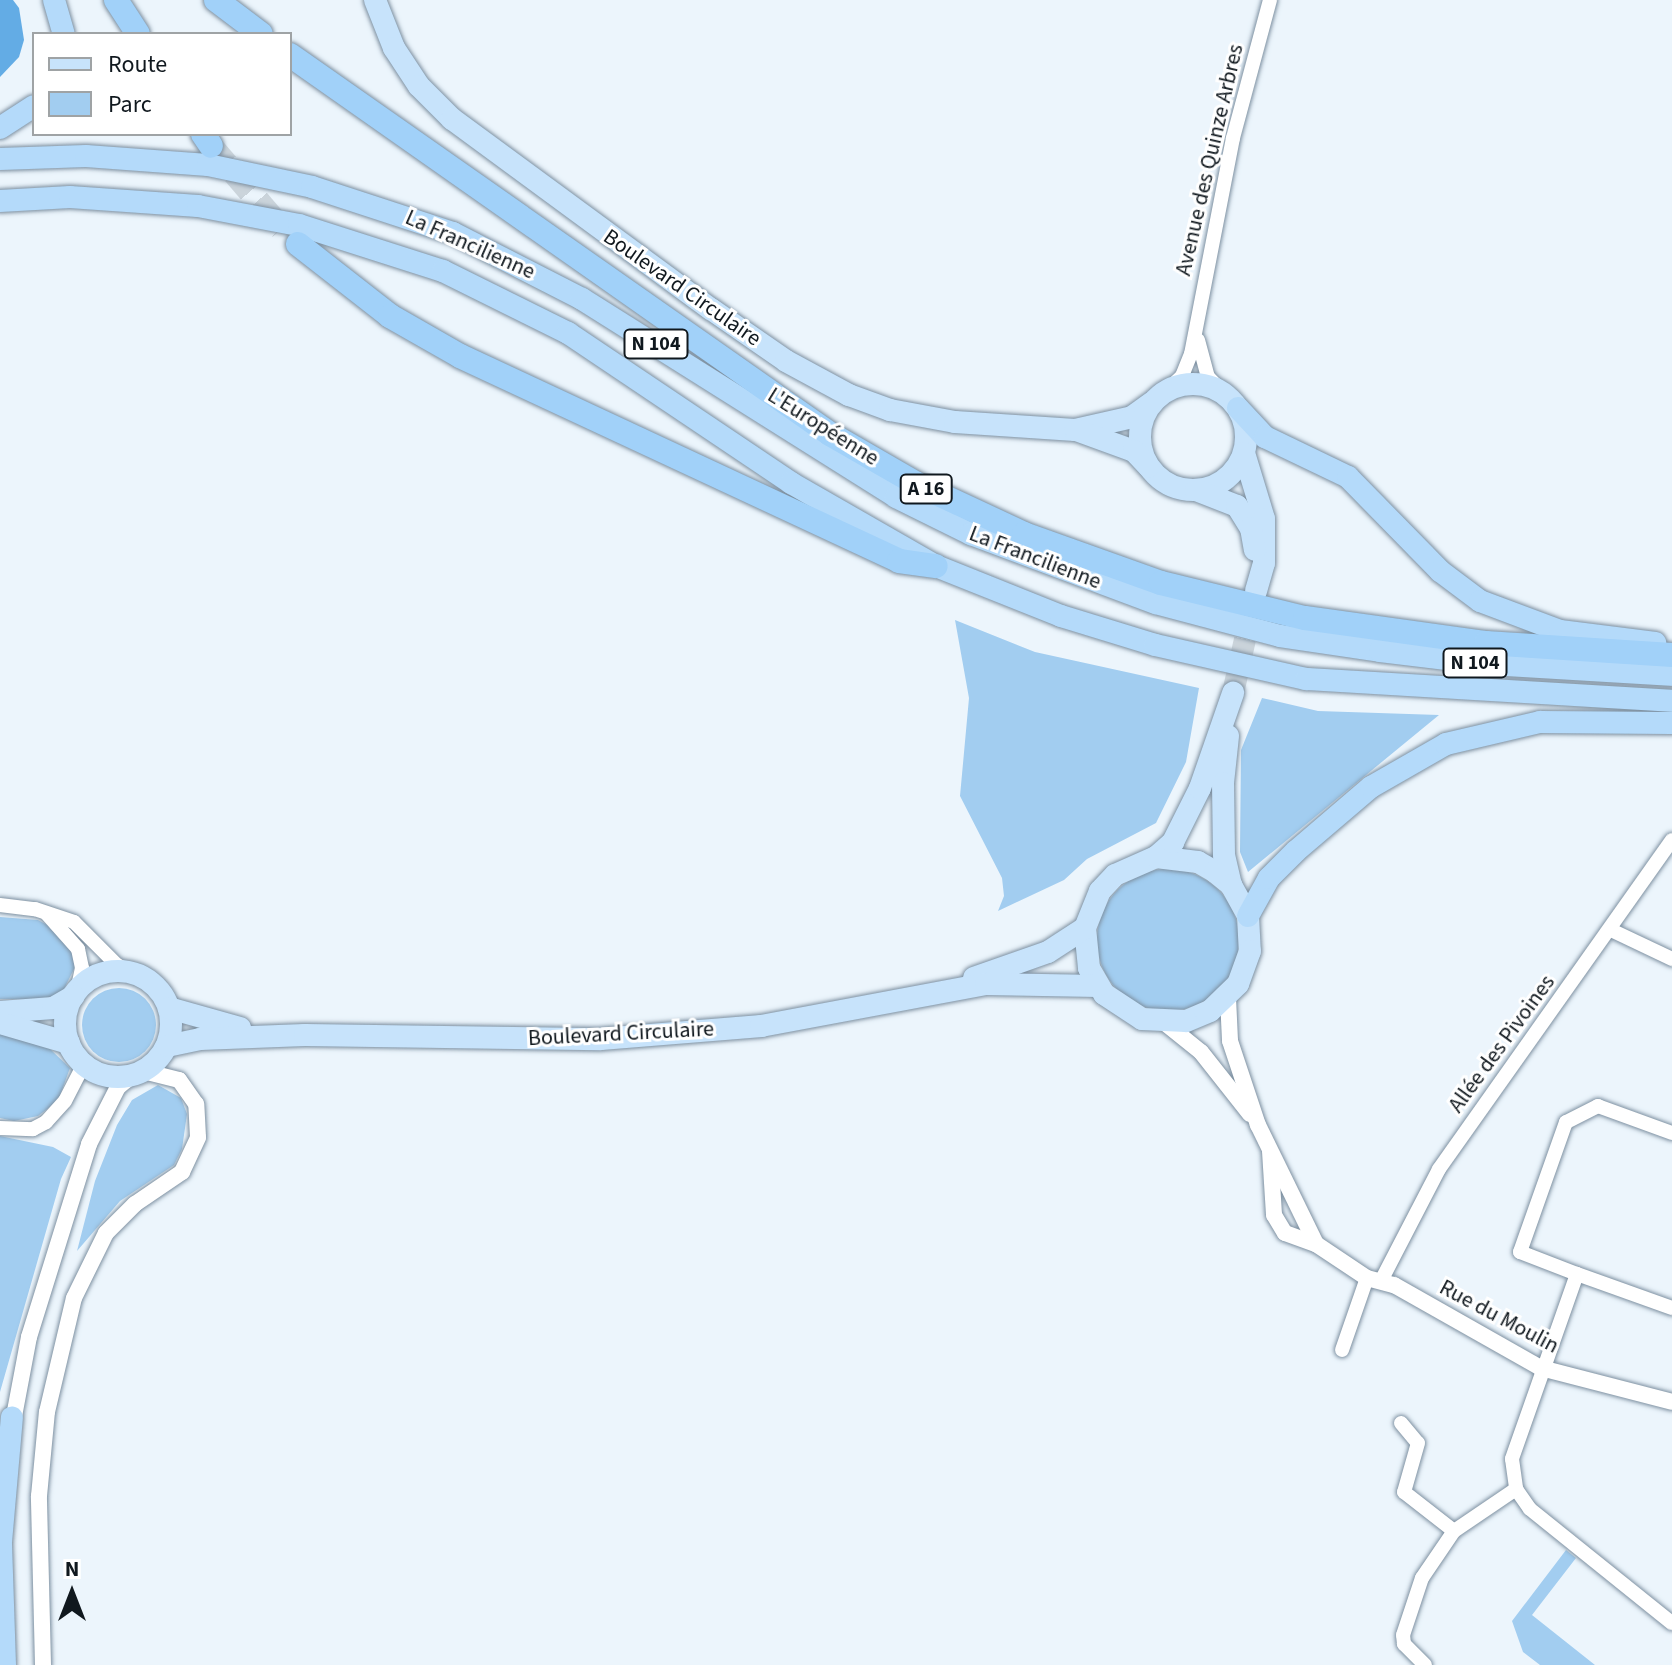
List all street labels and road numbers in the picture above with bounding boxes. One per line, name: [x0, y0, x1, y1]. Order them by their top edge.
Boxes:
street label: Avenue des Quinze Arbres: [1171, 42, 1249, 278]
street label: La Francilienne: [401, 205, 539, 285]
street label: Boulevard Circulaire: [598, 224, 766, 352]
road number: N 104: [622, 328, 690, 360]
street label: L'Européenne: [763, 382, 883, 472]
road number: A 16: [898, 473, 954, 505]
street label: La Francilienne: [965, 521, 1105, 595]
road number: N 104: [1441, 647, 1509, 679]
street label: Allée des Pivoines: [1443, 970, 1561, 1118]
street label: Boulevard Circulaire: [527, 1016, 715, 1052]
street label: Rue du Moulin: [1435, 1275, 1563, 1359]

